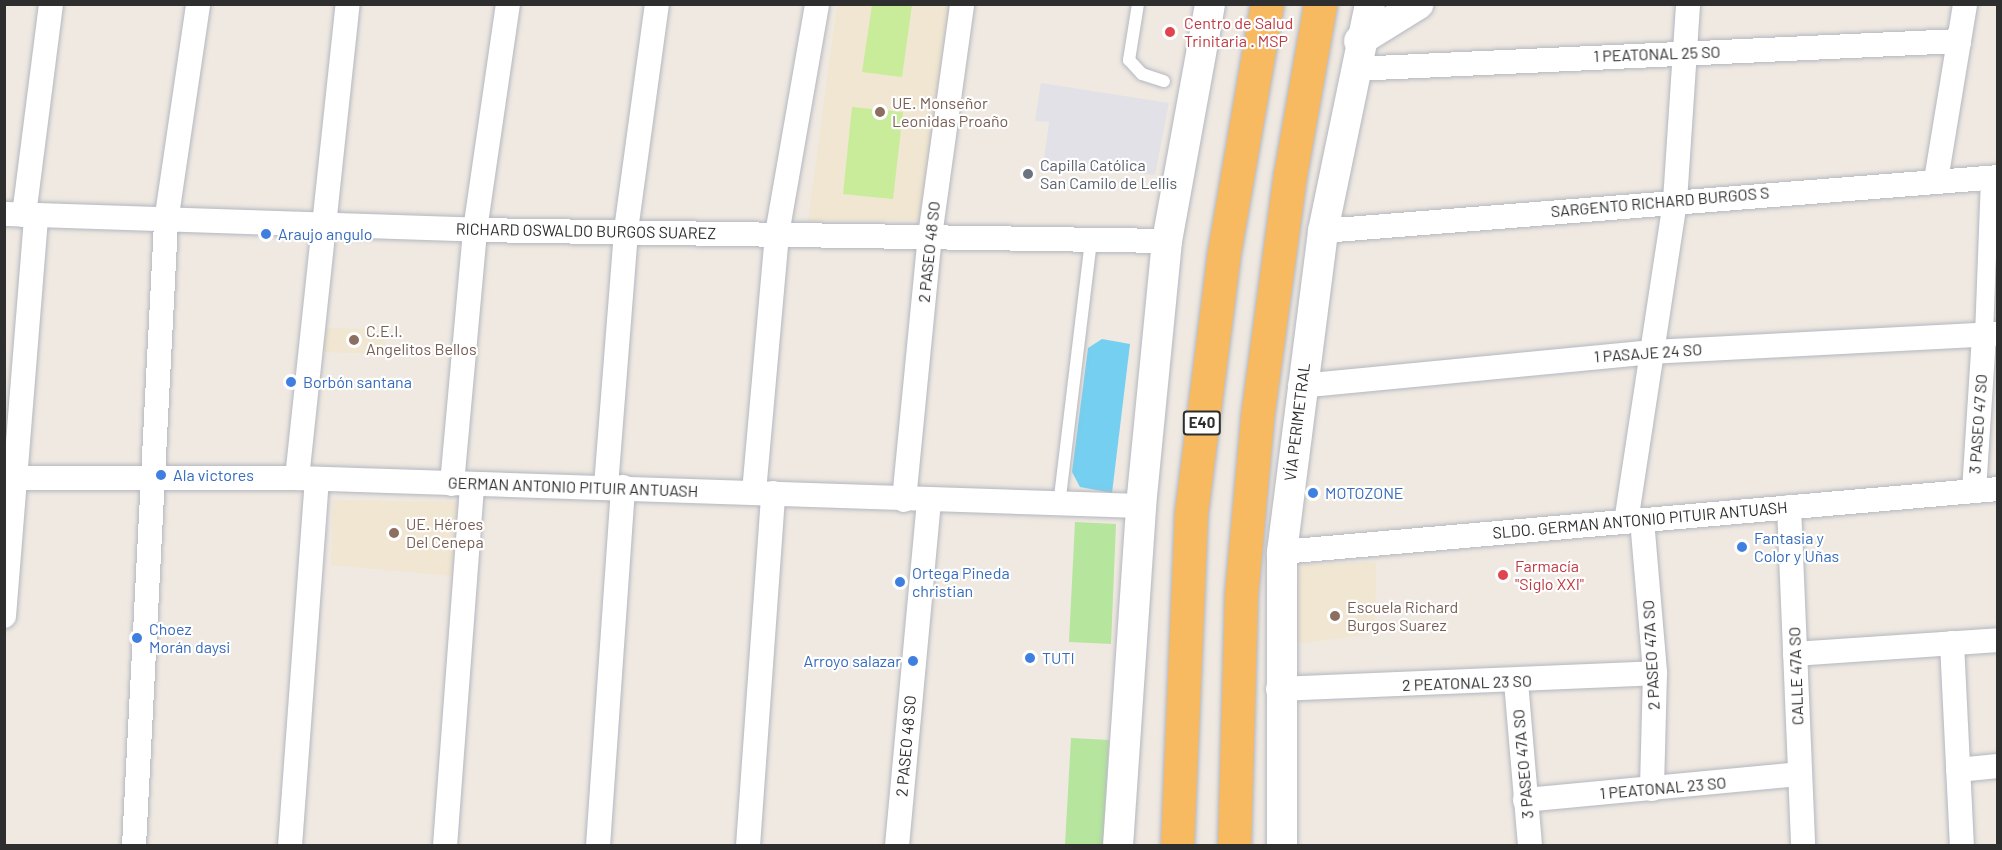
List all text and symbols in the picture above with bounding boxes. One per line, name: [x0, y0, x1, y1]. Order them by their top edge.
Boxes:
place label: Centro de Salud Trinitaria . MSP: [1184, 13, 1293, 51]
marker: Centro de Salud Trinitaria . MSP: [1161, 23, 1179, 41]
street label: 1 PEATONAL 25 SO: [1593, 42, 1721, 66]
place label: UE. Monseñor Leonidas Proaño: [892, 93, 1008, 131]
marker: UE. Monseñor Leonidas Proaño: [873, 105, 887, 119]
place label: Capilla Católica San Camilo de Lellis: [1040, 155, 1177, 193]
marker: Capilla Católica San Camilo de Lellis: [1021, 167, 1035, 181]
street label: SARGENTO RICHARD BURGOS S: [1550, 183, 1770, 221]
street label: 2 PASEO 48 SO: [914, 200, 944, 304]
street label: RICHARD OSWALDO BURGOS SUAREZ: [456, 219, 716, 243]
place label: Araujo angulo: [278, 224, 372, 244]
marker: Araujo angulo: [259, 227, 273, 241]
place label: C.E.I. Angelitos Bellos: [366, 321, 477, 359]
marker: C.E.I. Angelitos Bellos: [347, 333, 361, 347]
street label: 1 PASAJE 24 SO: [1593, 340, 1703, 366]
street label: VÍA PERIMETRAL: [1280, 362, 1314, 482]
place label: Borbón santana: [303, 372, 412, 392]
street label: 3 PASEO 47 SO: [1965, 373, 1991, 475]
marker: Borbón santana: [284, 375, 298, 389]
road number: E40: [1182, 411, 1222, 435]
place label: Ala victores: [173, 465, 254, 485]
marker: Ala victores: [154, 468, 168, 482]
street label: GERMAN ANTONIO PITUIR ANTUASH: [448, 473, 698, 501]
place label: MOTOZONE: [1325, 483, 1404, 503]
marker: MOTOZONE: [1306, 486, 1320, 500]
street label: SLDO. GERMAN ANTONIO PITUIR ANTUASH: [1492, 498, 1788, 542]
place label: UE. Héroes Del Cenepa: [406, 514, 484, 552]
marker: UE. Héroes Del Cenepa: [387, 526, 401, 540]
place label: Fantasia y Color y Uñas: [1754, 528, 1839, 566]
marker: Fantasia y Color y Uñas: [1735, 540, 1749, 554]
place label: Farmacía "Siglo XXI": [1515, 556, 1584, 594]
place label: Ortega Pineda christian: [912, 563, 1010, 601]
marker: Farmacía "Siglo XXI": [1496, 568, 1510, 582]
marker: Ortega Pineda christian: [893, 575, 907, 589]
place label: Escuela Richard Burgos Suarez: [1347, 597, 1458, 635]
street label: 2 PASEO 47A SO: [1639, 599, 1663, 711]
marker: Escuela Richard Burgos Suarez: [1328, 609, 1342, 623]
place label: Choez Morán daysi: [149, 619, 230, 657]
street label: CALLE 47A SO: [1785, 626, 1807, 726]
marker: Choez Morán daysi: [130, 631, 144, 645]
place label: TUTI: [1042, 648, 1075, 668]
place label: Arroyo salazar: [803, 651, 901, 671]
marker: TUTI: [1023, 651, 1037, 665]
marker: Arroyo salazar: [906, 654, 920, 668]
street label: 2 PEATONAL 23 SO: [1402, 671, 1532, 695]
street label: 2 PASEO 48 SO: [892, 694, 920, 798]
street label: 3 PASEO 47A SO: [1509, 708, 1537, 820]
street label: 1 PEATONAL 23 SO: [1599, 773, 1727, 803]

